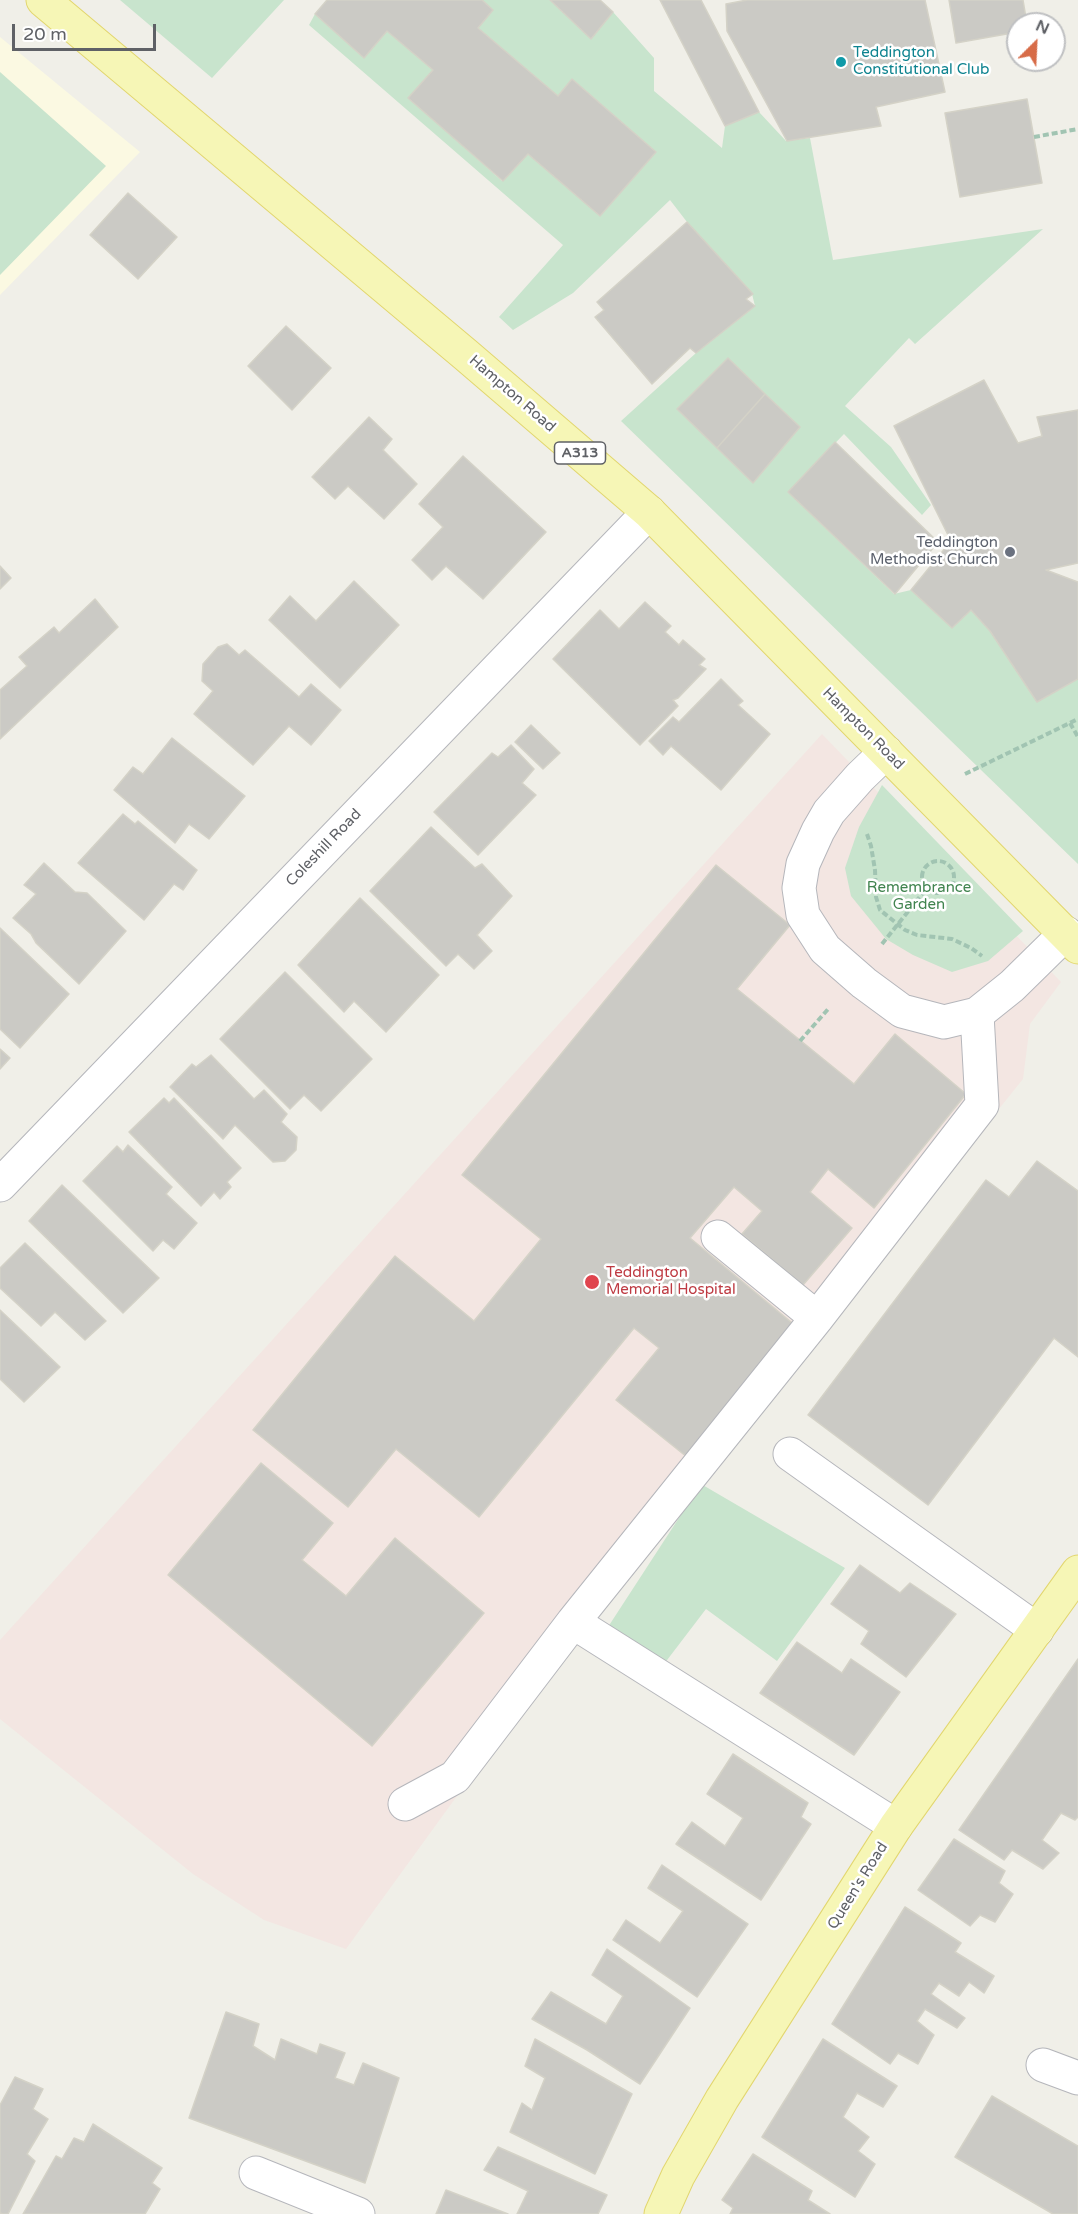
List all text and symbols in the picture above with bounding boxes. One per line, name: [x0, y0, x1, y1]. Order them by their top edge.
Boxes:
scale bar: [15, 12, 159, 50]
north arrow: [1006, 12, 1066, 72]
text: N: [1033, 16, 1052, 39]
text: 20 m: [23, 23, 67, 45]
place label: Teddington Constitutional Club: [853, 44, 989, 79]
marker: Teddington Constitutional Club: [834, 55, 848, 69]
street label: Hampton Road: [465, 352, 559, 436]
road number: A313: [554, 442, 606, 464]
place label: Teddington Methodist Church: [870, 534, 998, 569]
marker: Teddington Methodist Church: [1003, 545, 1017, 559]
street label: Hampton Road: [818, 684, 908, 774]
street label: Coleshill Road: [283, 806, 365, 890]
park label: Remembrance Garden: [867, 879, 971, 914]
place label: Teddington Memorial Hospital: [606, 1264, 736, 1299]
marker: Teddington Memorial Hospital: [583, 1273, 601, 1291]
street label: Queen's Road: [824, 1839, 892, 1933]

